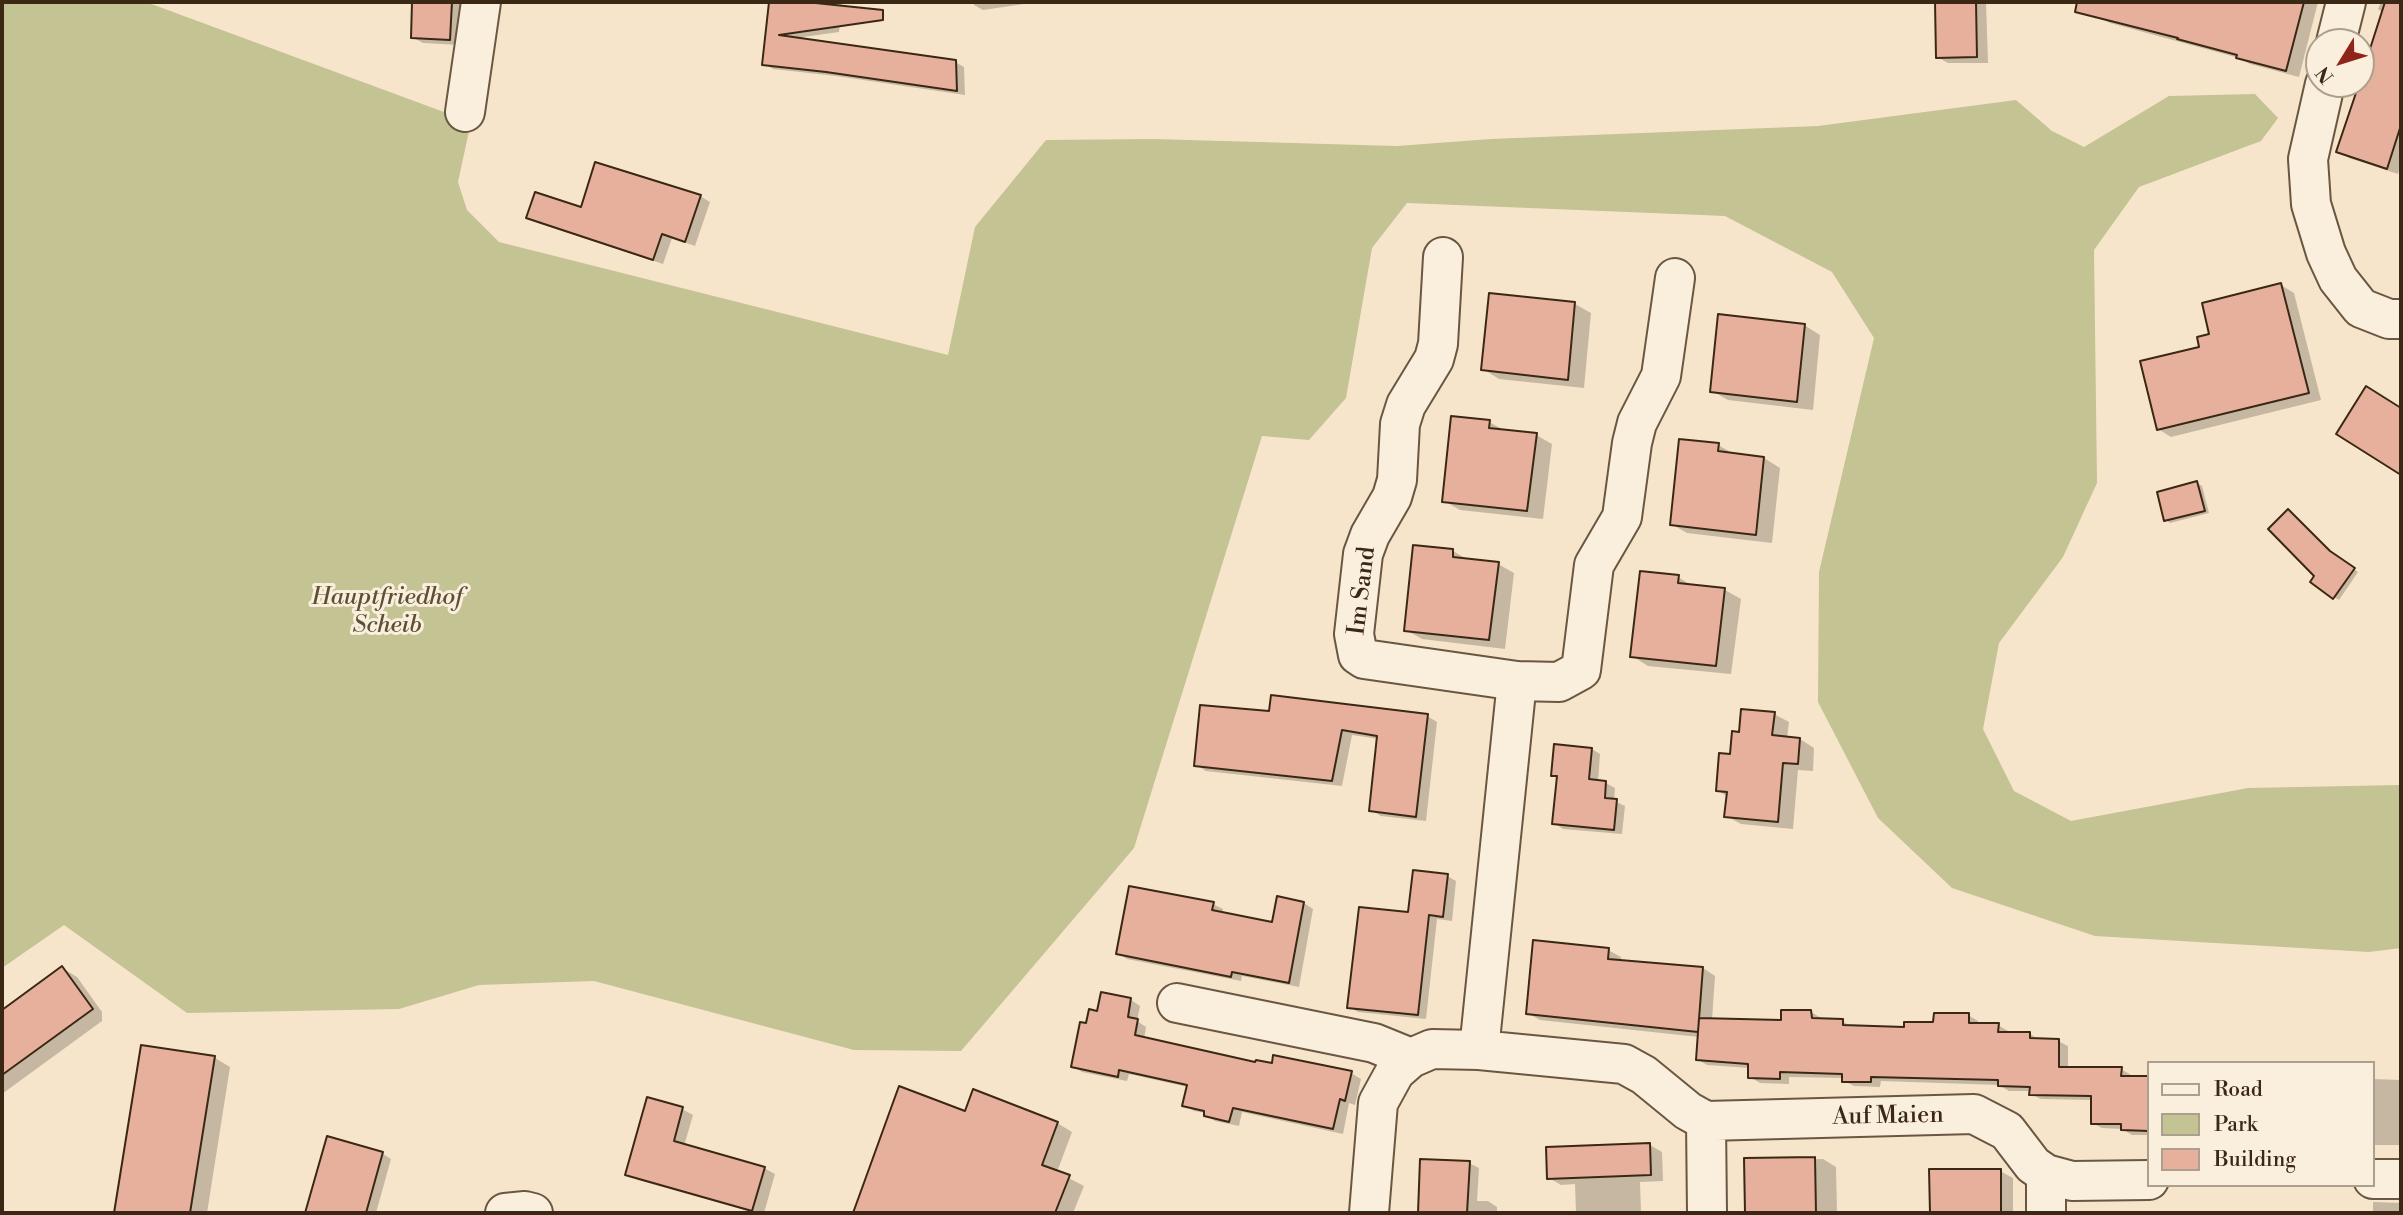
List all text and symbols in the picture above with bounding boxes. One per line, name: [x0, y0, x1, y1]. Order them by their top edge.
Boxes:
north arrow: [2305, 28, 2375, 98]
text: N: [2311, 61, 2339, 88]
street label: Im Sand: [1343, 545, 1383, 637]
park label: Hauptfriedhof Scheib: [311, 584, 463, 640]
legend: [2148, 1061, 2375, 1187]
text: Road: [2214, 1077, 2263, 1103]
street label: Auf Maien: [1832, 1102, 1944, 1132]
text: Park: [2214, 1112, 2258, 1138]
text: Building: [2214, 1147, 2296, 1173]

